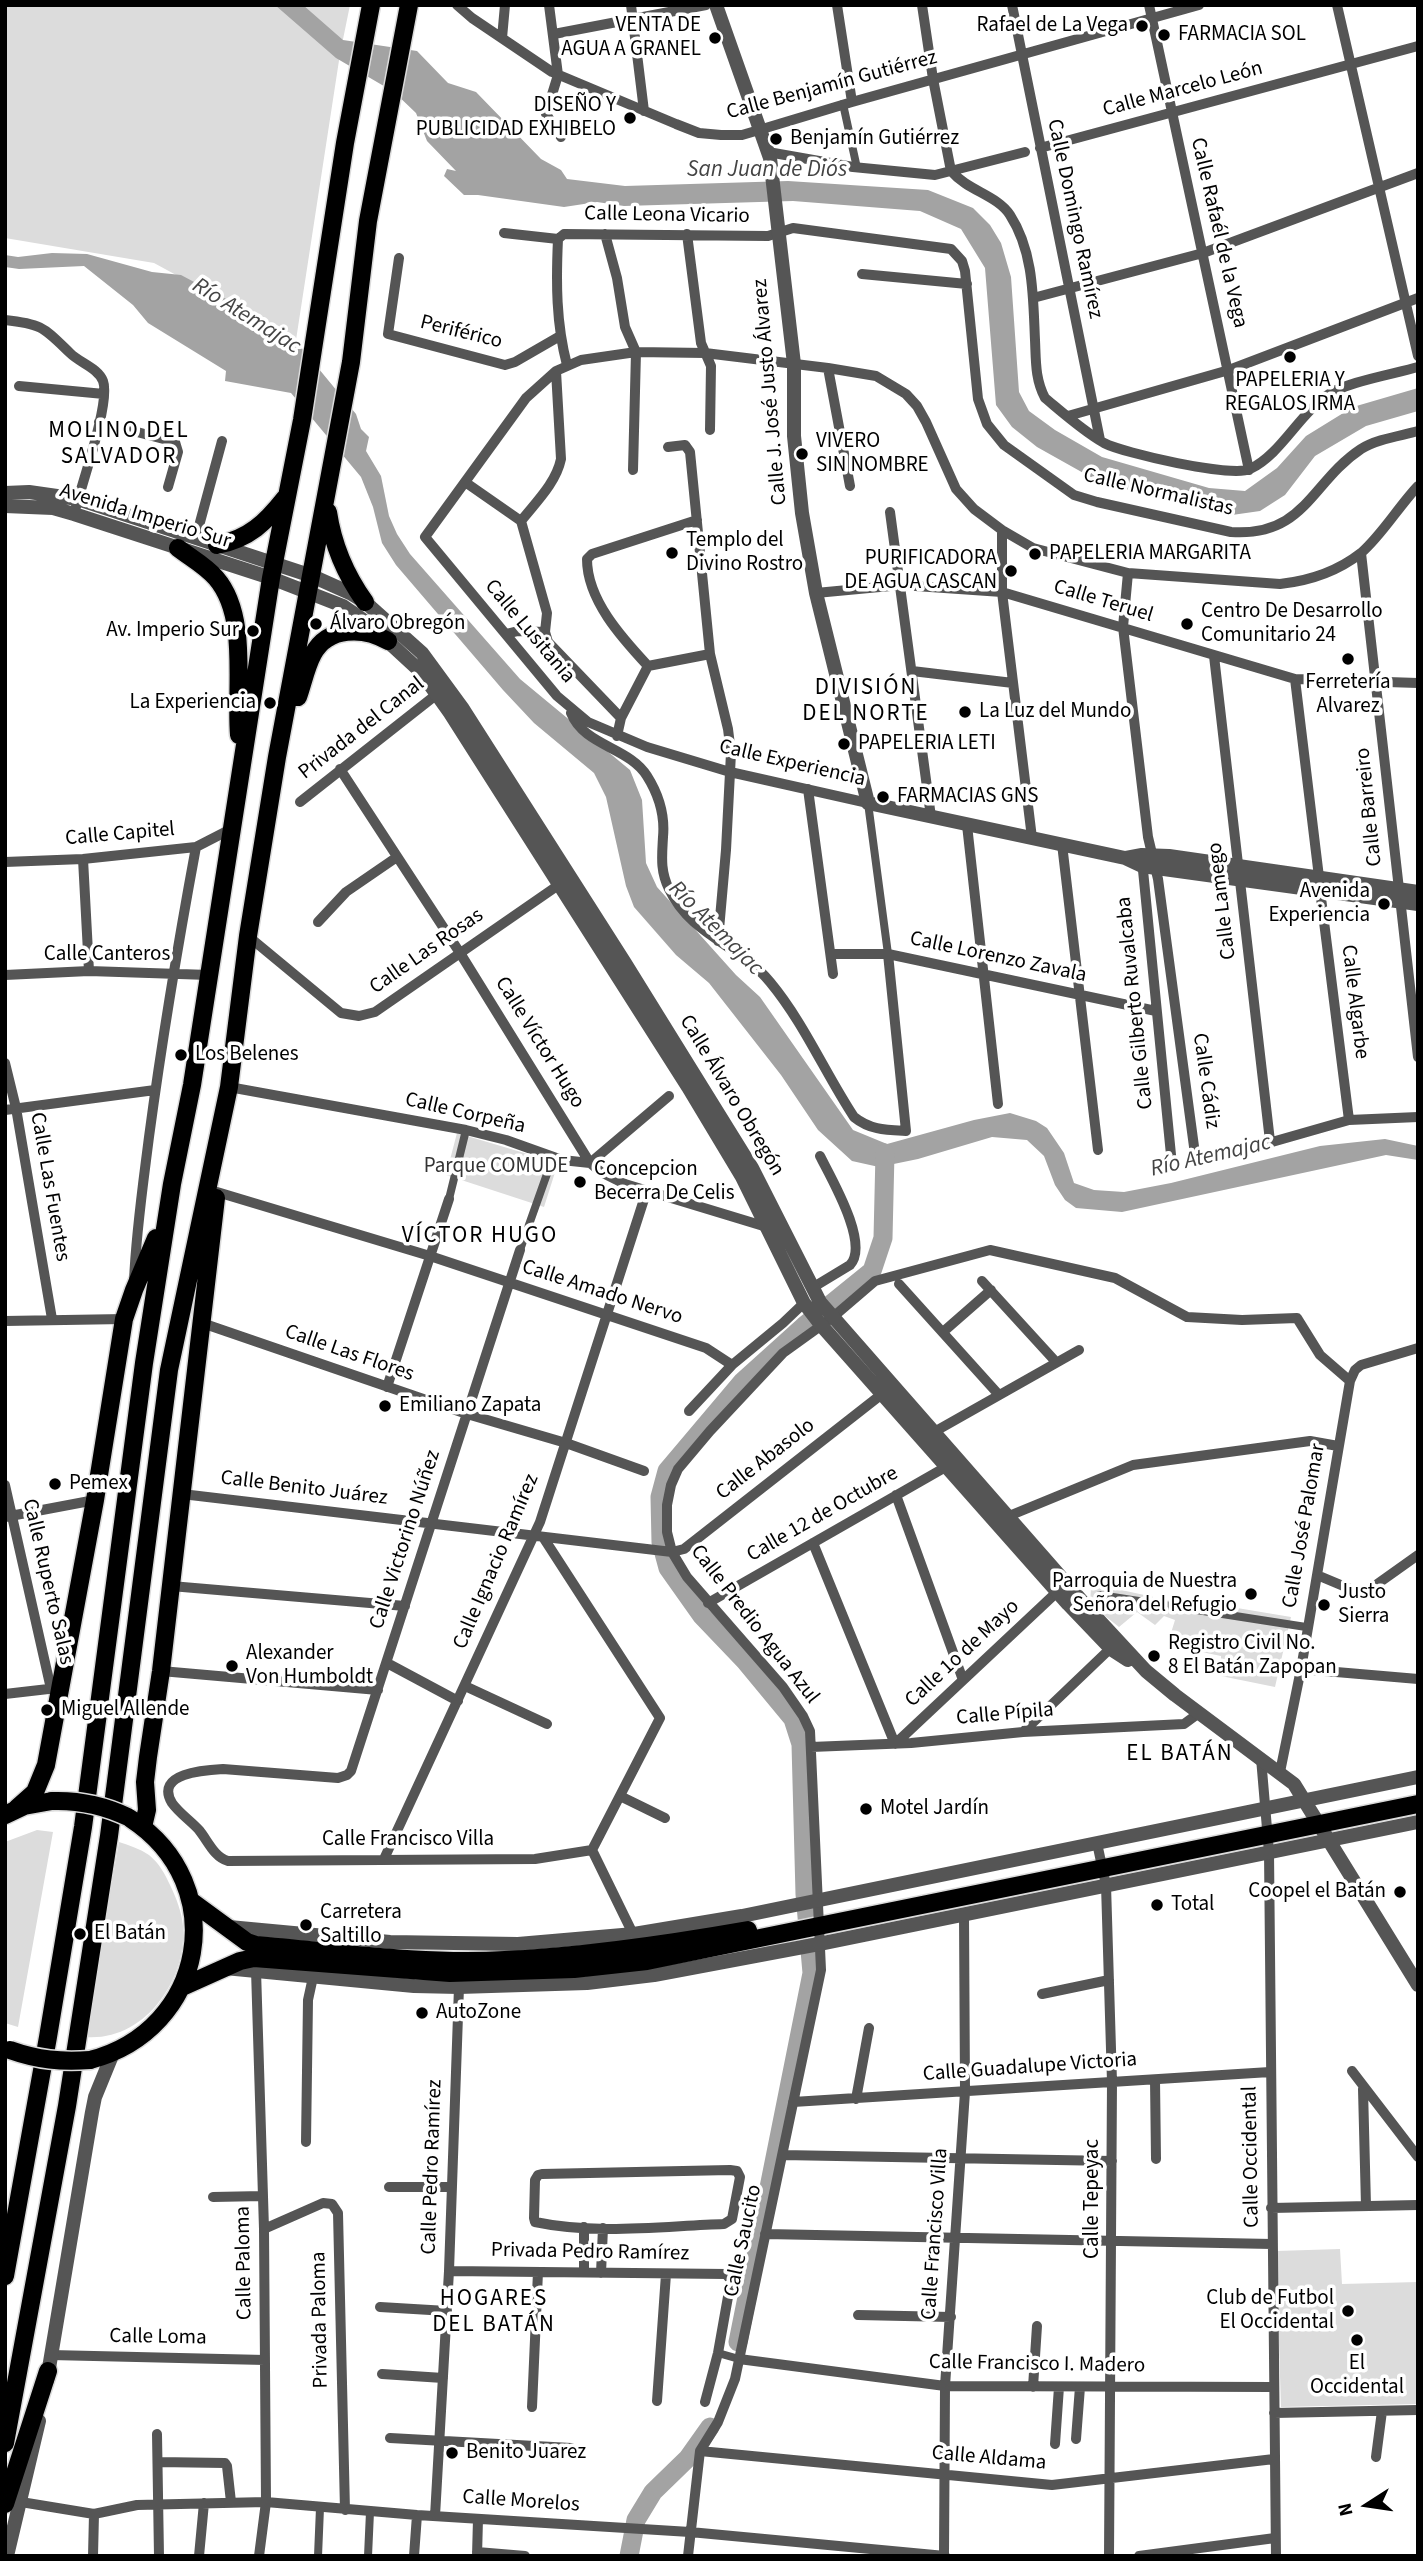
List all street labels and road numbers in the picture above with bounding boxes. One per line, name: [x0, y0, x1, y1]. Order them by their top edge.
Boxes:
street label: Calle Benjamín Gutiérrez: [724, 46, 940, 126]
street label: Calle Marcelo León: [1100, 57, 1266, 123]
street label: Calle Domingo Ramírez: [1041, 117, 1107, 321]
street label: Calle Rafaél de la Vega: [1184, 135, 1252, 331]
street label: Calle Leona Vicario: [584, 202, 750, 230]
street label: Calle J. José Justo Álvarez: [749, 278, 793, 506]
street label: Periférico: [417, 311, 505, 355]
street label: Calle Normalistas: [1081, 464, 1235, 522]
street label: Avenida Imperio Sur: [56, 479, 234, 555]
street label: Calle Lusitania: [478, 575, 580, 689]
street label: Calle Teruel: [1050, 575, 1156, 629]
street label: Privada del Canal: [294, 672, 430, 786]
street label: Calle Experiencia: [716, 735, 868, 793]
street label: Calle Barreiro: [1351, 746, 1389, 868]
street label: Calle Capitel: [64, 818, 176, 852]
street label: Calle Lamego: [1203, 841, 1243, 961]
street label: Calle Gilberto Ruvalcaba: [1112, 895, 1160, 1111]
street label: Calle Las Rosas: [365, 904, 489, 1000]
street label: Calle Lorenzo Zavala: [907, 927, 1089, 989]
street label: Calle Canteros: [44, 942, 170, 968]
street label: Calle Algarbe: [1334, 943, 1374, 1061]
street label: Calle Víctor Hugo: [489, 973, 589, 1113]
street label: Calle Álvaro Obregón: [673, 1011, 789, 1181]
street label: Calle Cádiz: [1186, 1032, 1224, 1130]
street label: Calle Corpeña: [402, 1088, 528, 1140]
street label: Calle Las Fuentes: [23, 1110, 75, 1264]
street label: Calle Amado Nervo: [518, 1255, 686, 1331]
street label: Calle Las Flores: [281, 1320, 417, 1388]
street label: Calle Abasolo: [712, 1414, 820, 1506]
street label: Calle José Palomar: [1278, 1442, 1332, 1610]
street label: Calle Victorino Núñez: [365, 1447, 447, 1633]
street label: Calle 12 de Octubre: [743, 1462, 903, 1568]
street label: Calle Benito Juárez: [219, 1466, 389, 1512]
street label: Calle Ignacio Ramírez: [449, 1471, 545, 1653]
street label: Calle Ruperto Salas: [16, 1497, 78, 1667]
street label: Calle Predio Agua Azul: [684, 1541, 824, 1709]
street label: Calle 1o de Mayo: [901, 1595, 1025, 1713]
street label: Calle Pípila: [955, 1698, 1055, 1732]
street label: Calle Francisco Villa: [322, 1827, 494, 1853]
street label: Calle Guadalupe Victoria: [922, 2048, 1138, 2088]
street label: Calle Pedro Ramírez: [417, 2079, 449, 2255]
street label: Calle Occidental: [1238, 2086, 1266, 2228]
street label: Calle Tepeyac: [1080, 2139, 1106, 2259]
street label: Calle Francisco Villa: [917, 2147, 955, 2321]
street label: Calle Saucito: [720, 2183, 768, 2299]
street label: Calle Paloma: [231, 2206, 259, 2320]
street label: Privada Pedro Ramírez: [491, 2239, 689, 2267]
street label: Privada Paloma: [307, 2251, 335, 2389]
street label: Calle Loma: [109, 2325, 207, 2351]
street label: Calle Francisco I. Madero: [929, 2351, 1145, 2379]
street label: Calle Aldama: [931, 2441, 1047, 2477]
street label: Calle Morelos: [461, 2485, 581, 2519]

